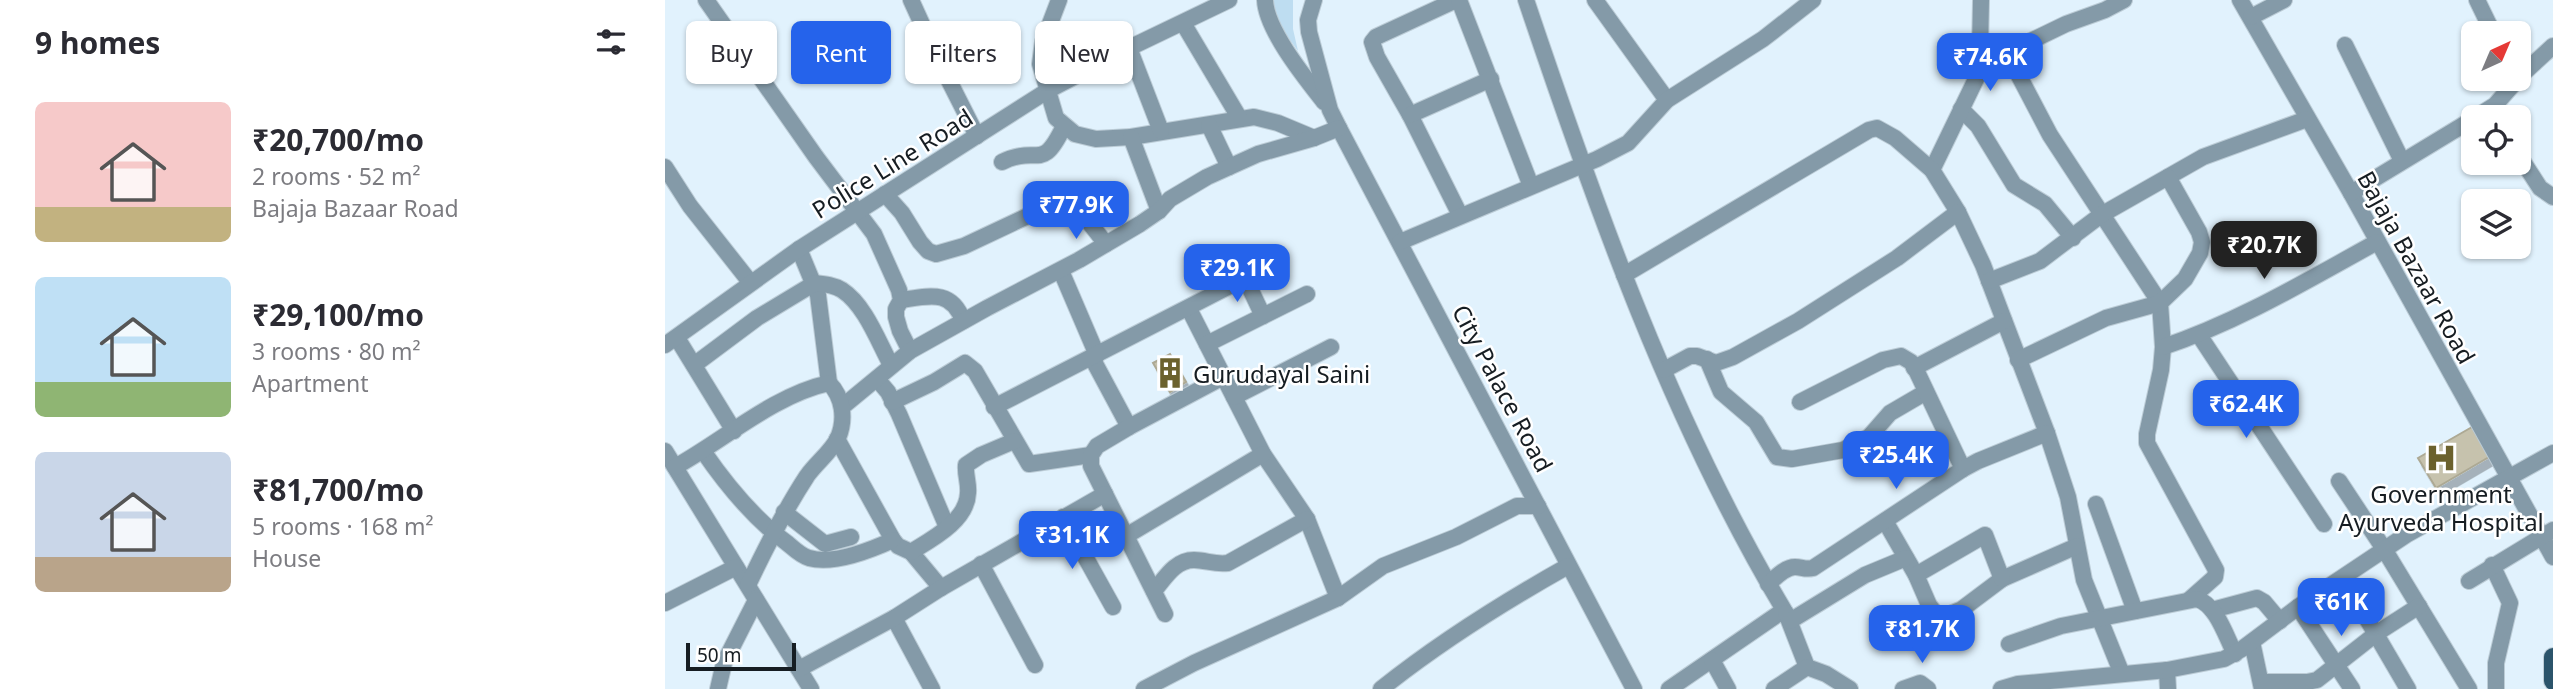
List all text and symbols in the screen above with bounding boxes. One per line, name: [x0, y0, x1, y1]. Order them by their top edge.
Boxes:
chip: Buy: [686, 21, 777, 84]
chip: Rent: [791, 21, 891, 84]
chip: Filters: [905, 21, 1021, 84]
chip: New: [1035, 21, 1133, 84]
north arrow: [2461, 21, 2531, 91]
map controls: [2461, 21, 2531, 259]
text: 9 homes: [35, 22, 160, 63]
icon: filters: [592, 23, 630, 61]
pin: ₹74.6K: [1933, 34, 2047, 93]
text: ₹74.6K: [1953, 40, 2027, 72]
street label: Police Line Road: [805, 100, 979, 226]
button: locate: [2461, 105, 2531, 175]
text: ₹20,700/mo: [252, 119, 424, 160]
icon: home: [91, 130, 175, 214]
text: 2 rooms · 52 m²: [252, 160, 421, 192]
street label: Bajaja Bazaar Road: [2350, 165, 2484, 369]
pin: ₹77.9K: [1019, 182, 1133, 241]
text: ₹77.9K: [1039, 188, 1113, 220]
button: layers: [2461, 189, 2531, 259]
text: Bajaja Bazaar Road: [252, 192, 459, 224]
pin: ₹20.7K: [2207, 222, 2321, 281]
text: ₹20.7K: [2227, 228, 2301, 260]
pin: ₹29.1K: [1180, 244, 1294, 304]
text: ₹29.1K: [1200, 251, 1274, 283]
text: ₹29,100/mo: [252, 294, 424, 335]
street label: City Palace Road: [1445, 299, 1561, 477]
icon: home: [91, 305, 175, 389]
text: 3 rooms · 80 m²: [252, 335, 421, 367]
building icon: Gurudayal Saini: [1153, 356, 1187, 390]
place label: Gurudayal Saini: [1193, 357, 1370, 390]
text: Apartment: [252, 367, 369, 399]
pin: ₹62.4K: [2189, 380, 2303, 440]
text: ₹62.4K: [2209, 387, 2283, 419]
pin: ₹25.4K: [1839, 432, 1953, 491]
text: ₹25.4K: [1859, 438, 1933, 470]
hospital icon: Government Ayurveda Hospital: [2424, 441, 2458, 475]
text: ₹81,700/mo: [252, 469, 424, 510]
place label: Government Ayurveda Hospital: [2338, 477, 2544, 538]
icon: home: [91, 480, 175, 564]
text: 5 rooms · 168 m²: [252, 510, 434, 542]
pin: ₹31.1K: [1015, 512, 1129, 571]
text: ₹31.1K: [1035, 518, 1109, 550]
text: House: [252, 542, 321, 574]
pin: ₹61K: [2300, 578, 2382, 638]
text: ₹61K: [2314, 585, 2368, 617]
pin: ₹81.7K: [1865, 606, 1979, 665]
text: ₹81.7K: [1885, 612, 1959, 644]
scale bar: [686, 640, 796, 672]
text: 50 m: [697, 642, 741, 668]

